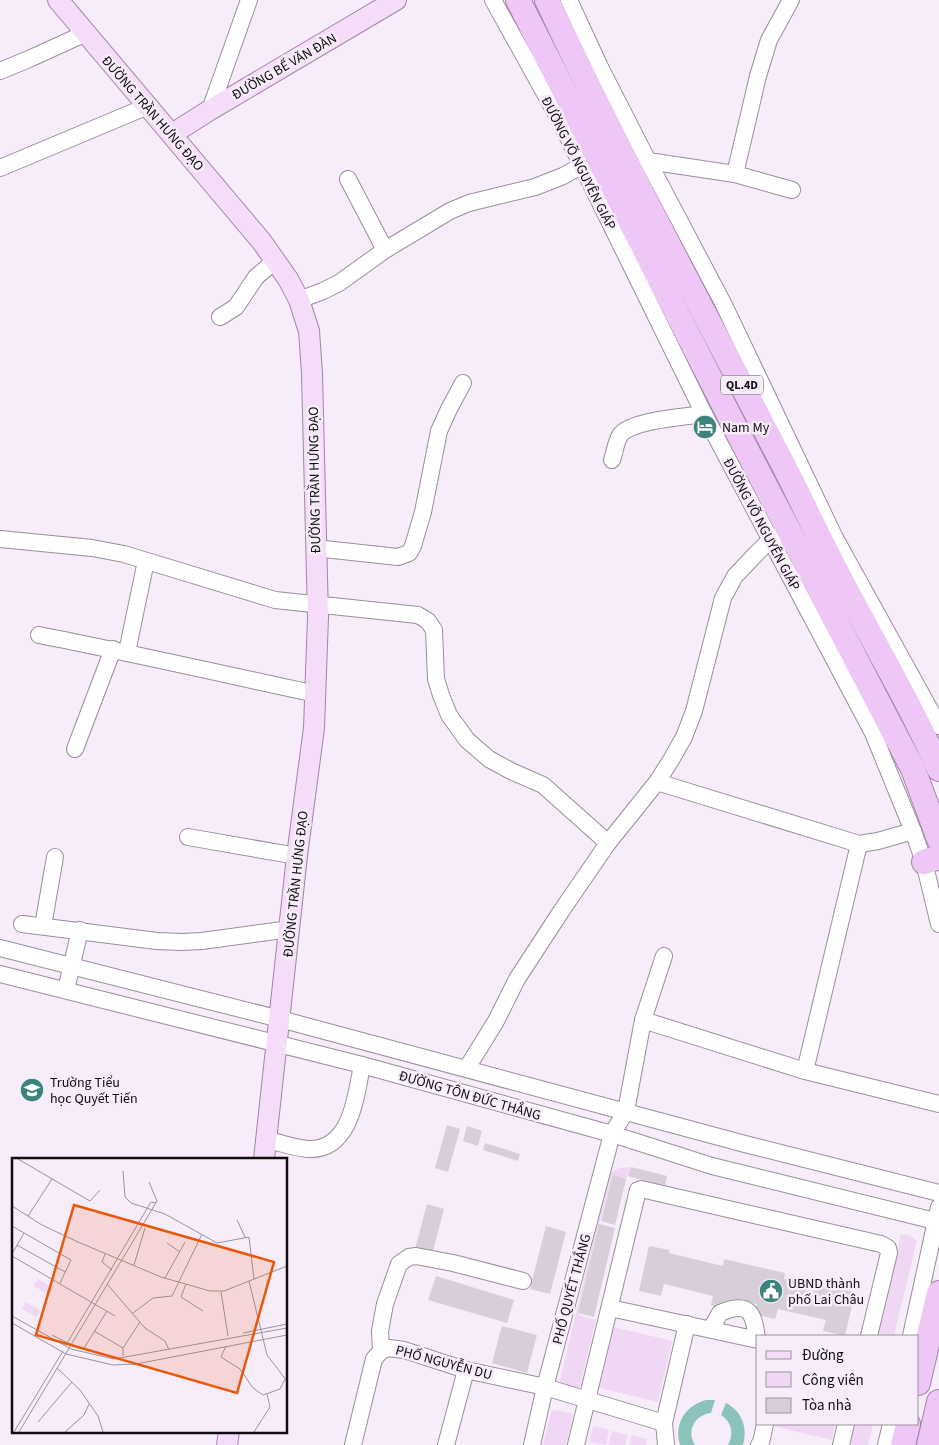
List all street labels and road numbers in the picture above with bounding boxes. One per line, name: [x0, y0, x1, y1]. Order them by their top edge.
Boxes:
street label: ĐƯỜNG BẾ VĂN ĐÀN: [228, 29, 341, 105]
street label: ĐƯỜNG TRẦN HƯNG ĐẠO: [96, 52, 208, 176]
street label: ĐƯỜNG VÕ NGUYÊN GIÁP: [536, 93, 621, 234]
road number: QL.4D: [721, 376, 763, 394]
street label: ĐƯỜNG TRẦN HƯNG ĐẠO: [304, 406, 326, 554]
street label: ĐƯỜNG VÕ NGUYÊN GIÁP: [718, 455, 805, 594]
street label: ĐƯỜNG TRẦN HƯNG ĐẠO: [278, 810, 314, 958]
street label: ĐƯỜNG TÔN ĐỨC THẮNG: [396, 1066, 543, 1126]
street label: PHỐ QUYẾT THẮNG: [548, 1232, 596, 1347]
street label: PHỐ NGUYỄN DU: [393, 1340, 494, 1385]

